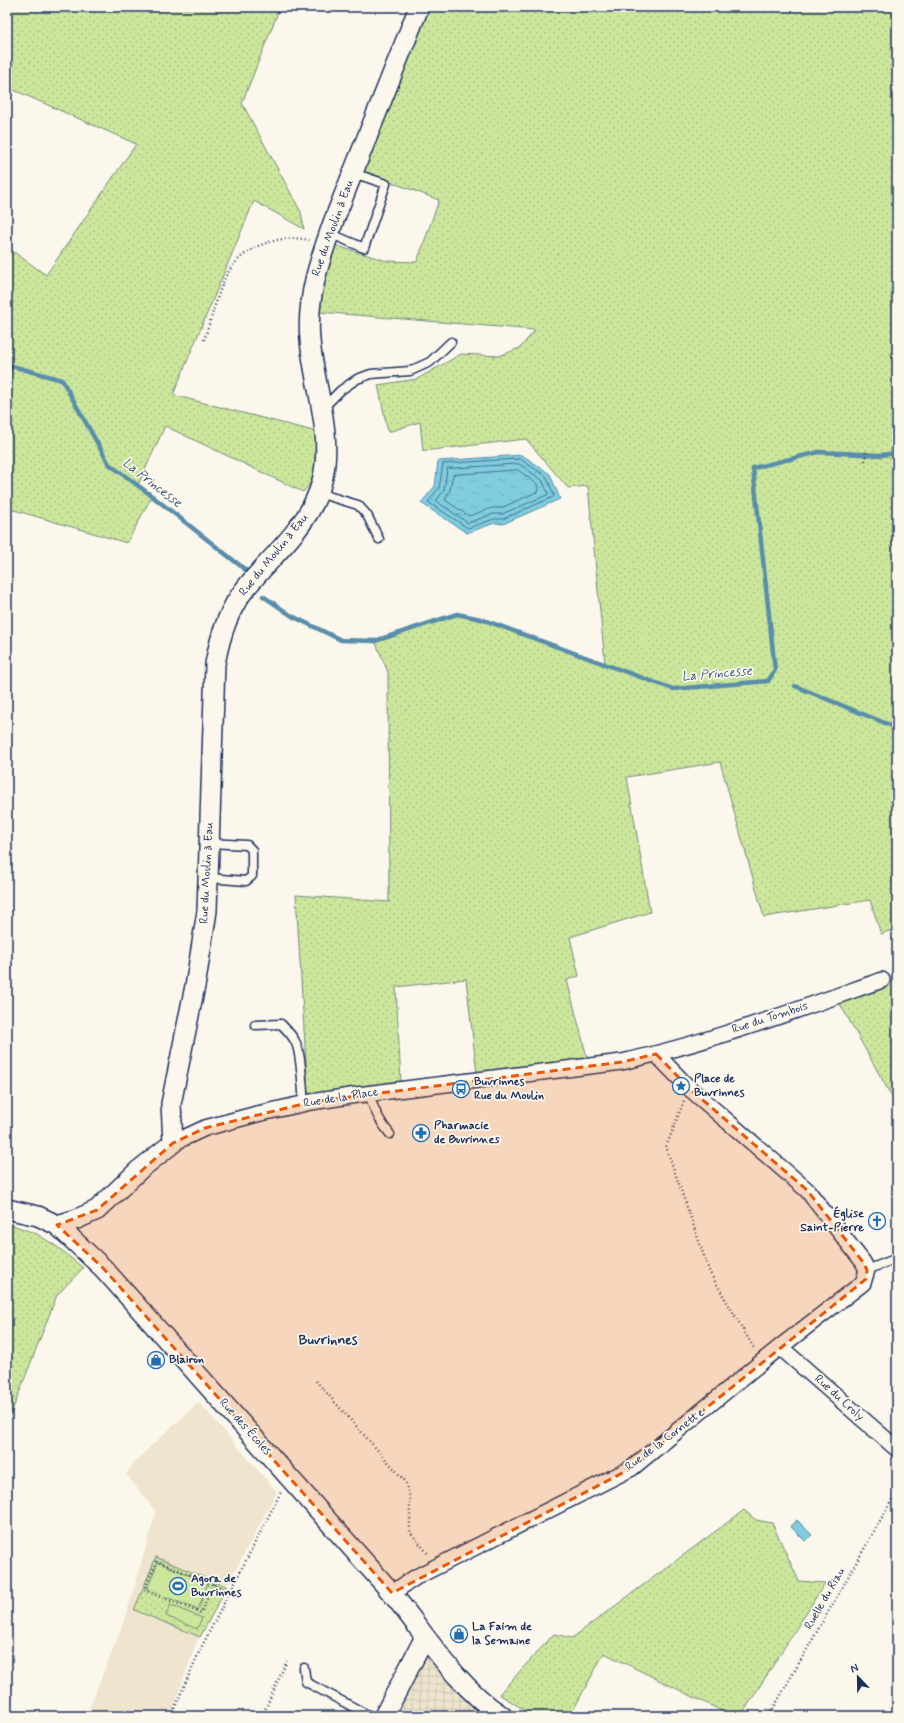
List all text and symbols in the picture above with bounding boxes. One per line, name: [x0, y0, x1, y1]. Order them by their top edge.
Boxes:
street label: Rue du Moulin à Eau: [308, 177, 358, 279]
water label: La Princesse: [119, 455, 186, 512]
street label: Rue du Moulin à Eau: [236, 510, 313, 600]
water label: La Princesse: [681, 662, 754, 686]
street label: Rue du Moulin à Eau: [196, 821, 218, 924]
street label: Rue du Tombois: [730, 998, 810, 1038]
place label: Place de Buvrinnes: [694, 1071, 745, 1101]
place label: Buvrinnes Rue du Moulin: [474, 1074, 544, 1104]
place icon: Place de Buvrinnes: [671, 1076, 691, 1096]
bus stop icon: Buvrinnes Rue du Moulin: [451, 1079, 471, 1099]
street label: Rue de la Place: [302, 1084, 380, 1112]
place label: Pharmacie de Buvrinnes: [434, 1118, 500, 1148]
pharmacy icon: Pharmacie de Buvrinnes: [411, 1123, 431, 1143]
place label: Église Saint-Pierre: [800, 1206, 864, 1236]
church icon: Église Saint-Pierre: [867, 1211, 887, 1231]
district label: Buvrinnes: [299, 1331, 358, 1349]
shop icon: Blairon: [146, 1350, 166, 1370]
place label: Blairon: [169, 1352, 204, 1368]
street label: Rue du Croly: [811, 1371, 867, 1425]
street label: Rue des Écoles: [215, 1395, 275, 1459]
street label: Rue de la Cornette: [622, 1405, 708, 1475]
street label: Ruelle du Riau: [801, 1565, 849, 1633]
place label: Agora de Buvrinnes: [191, 1571, 242, 1601]
sports icon: Agora de Buvrinnes: [168, 1576, 188, 1596]
place label: La Faim de la Semaine: [472, 1619, 532, 1649]
shop icon: La Faim de la Semaine: [449, 1624, 469, 1644]
north arrow: [838, 1657, 878, 1697]
text: N: [849, 1661, 861, 1677]

